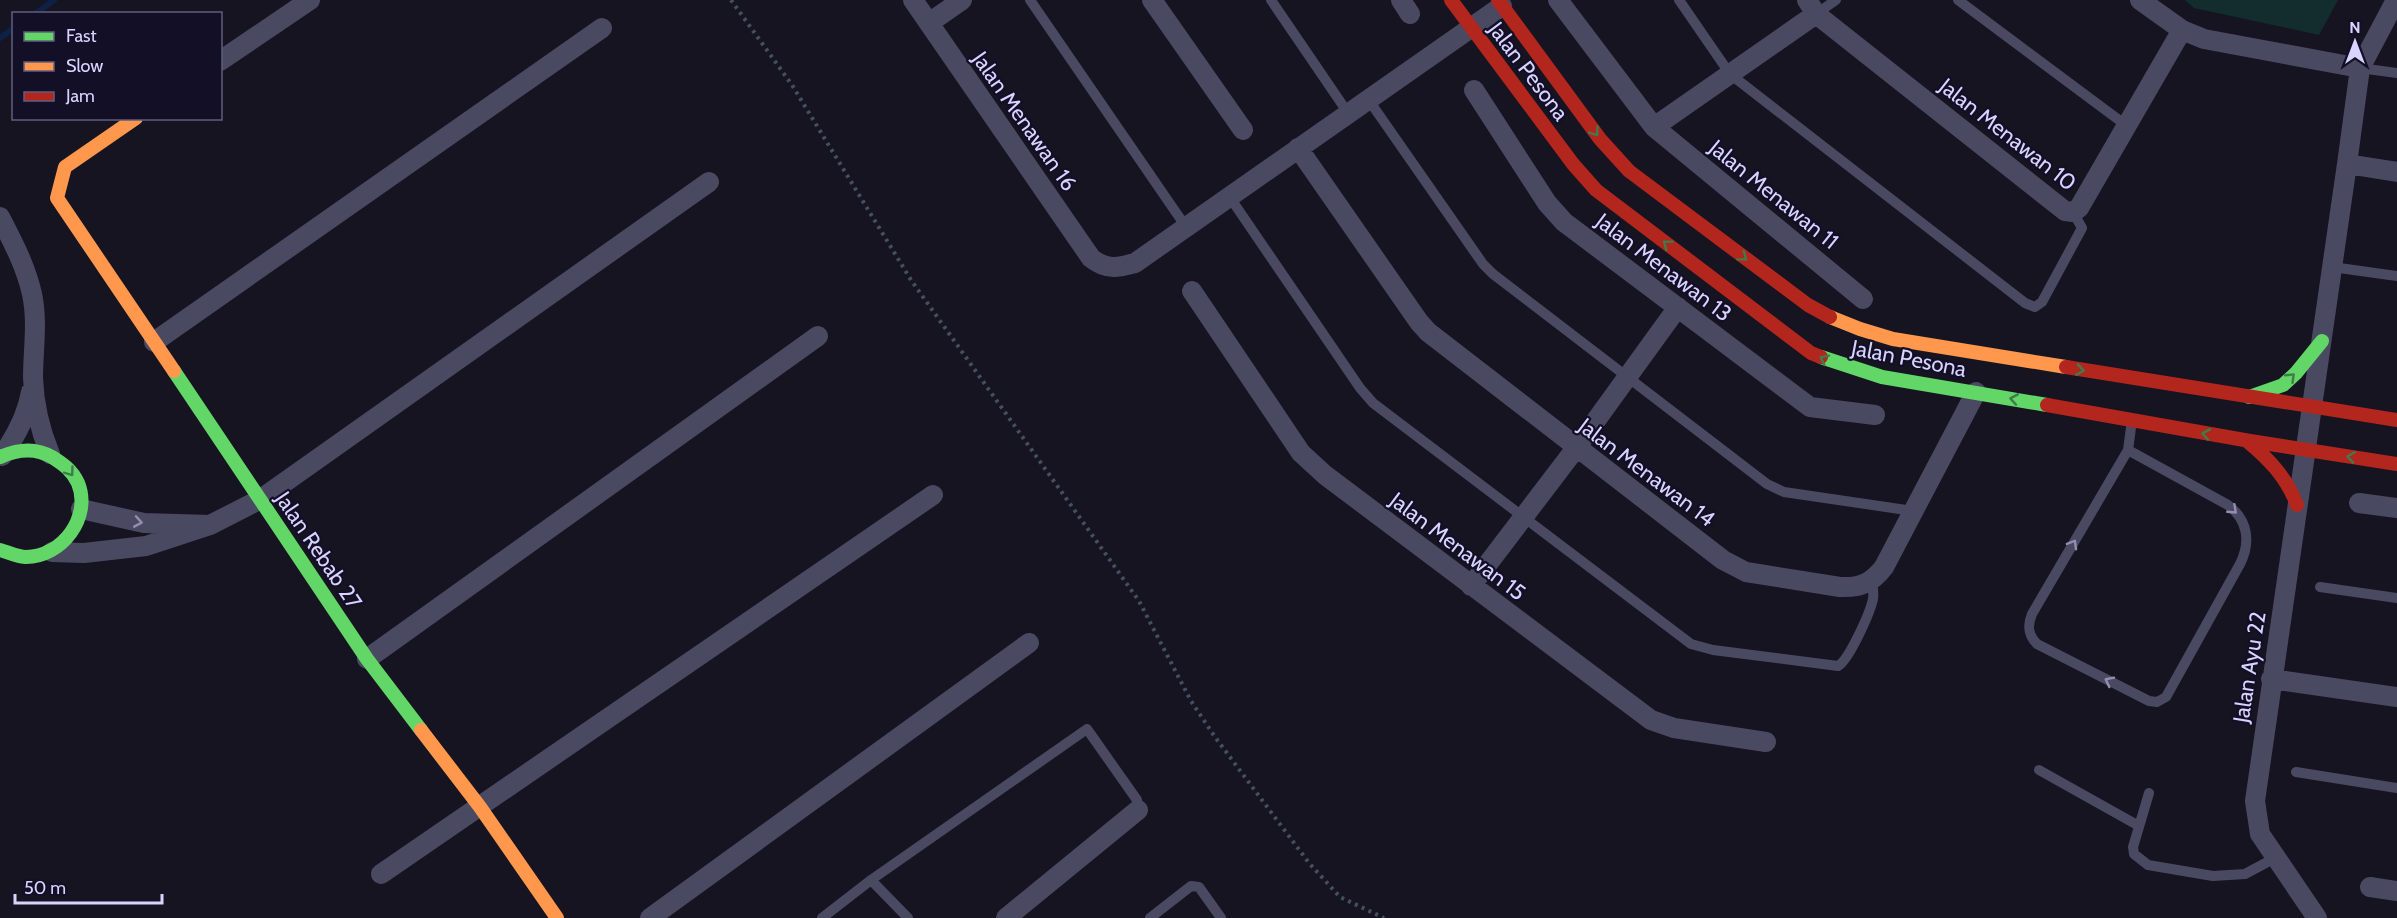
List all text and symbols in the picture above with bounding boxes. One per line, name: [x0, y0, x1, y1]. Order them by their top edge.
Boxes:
legend: [12, 12, 222, 120]
north arrow: [2325, 12, 2385, 72]
street label: Jalan Pesona: [1482, 16, 1575, 126]
text: N: [2349, 18, 2361, 37]
text: Fast: [66, 25, 97, 47]
street label: Jalan Menawan 16: [966, 46, 1083, 196]
text: Slow: [66, 55, 103, 77]
street label: Jalan Menawan 10: [1933, 72, 2082, 196]
text: Jam: [65, 85, 95, 107]
one-way arrow: [1587, 125, 1598, 136]
street label: Jalan Menawan 11: [1703, 133, 1844, 255]
street label: Jalan Menawan 13: [1590, 207, 1737, 327]
one-way arrow: [1663, 241, 1674, 252]
one-way arrow: [1737, 249, 1748, 260]
street label: Jalan Pesona: [1848, 334, 1969, 383]
one-way arrow: [1820, 355, 1831, 367]
one-way arrow: [2075, 363, 2085, 376]
one-way arrow: [2284, 373, 2294, 384]
one-way arrow: [2010, 393, 2020, 406]
street label: Jalan Menawan 14: [1572, 412, 1721, 533]
one-way arrow: [2202, 428, 2211, 440]
one-way arrow: [2347, 452, 2356, 464]
one-way arrow: [63, 466, 74, 477]
street label: Jalan Rebab 27: [269, 486, 368, 614]
street label: Jalan Menawan 15: [1384, 486, 1531, 606]
one-way arrow: [2226, 503, 2236, 514]
one-way arrow: [133, 515, 143, 528]
one-way arrow: [2065, 540, 2077, 550]
street label: Jalan Ayu 22: [2227, 610, 2272, 726]
one-way arrow: [2104, 676, 2115, 688]
scale bar: [15, 867, 162, 905]
text: 50 m: [24, 877, 66, 899]

